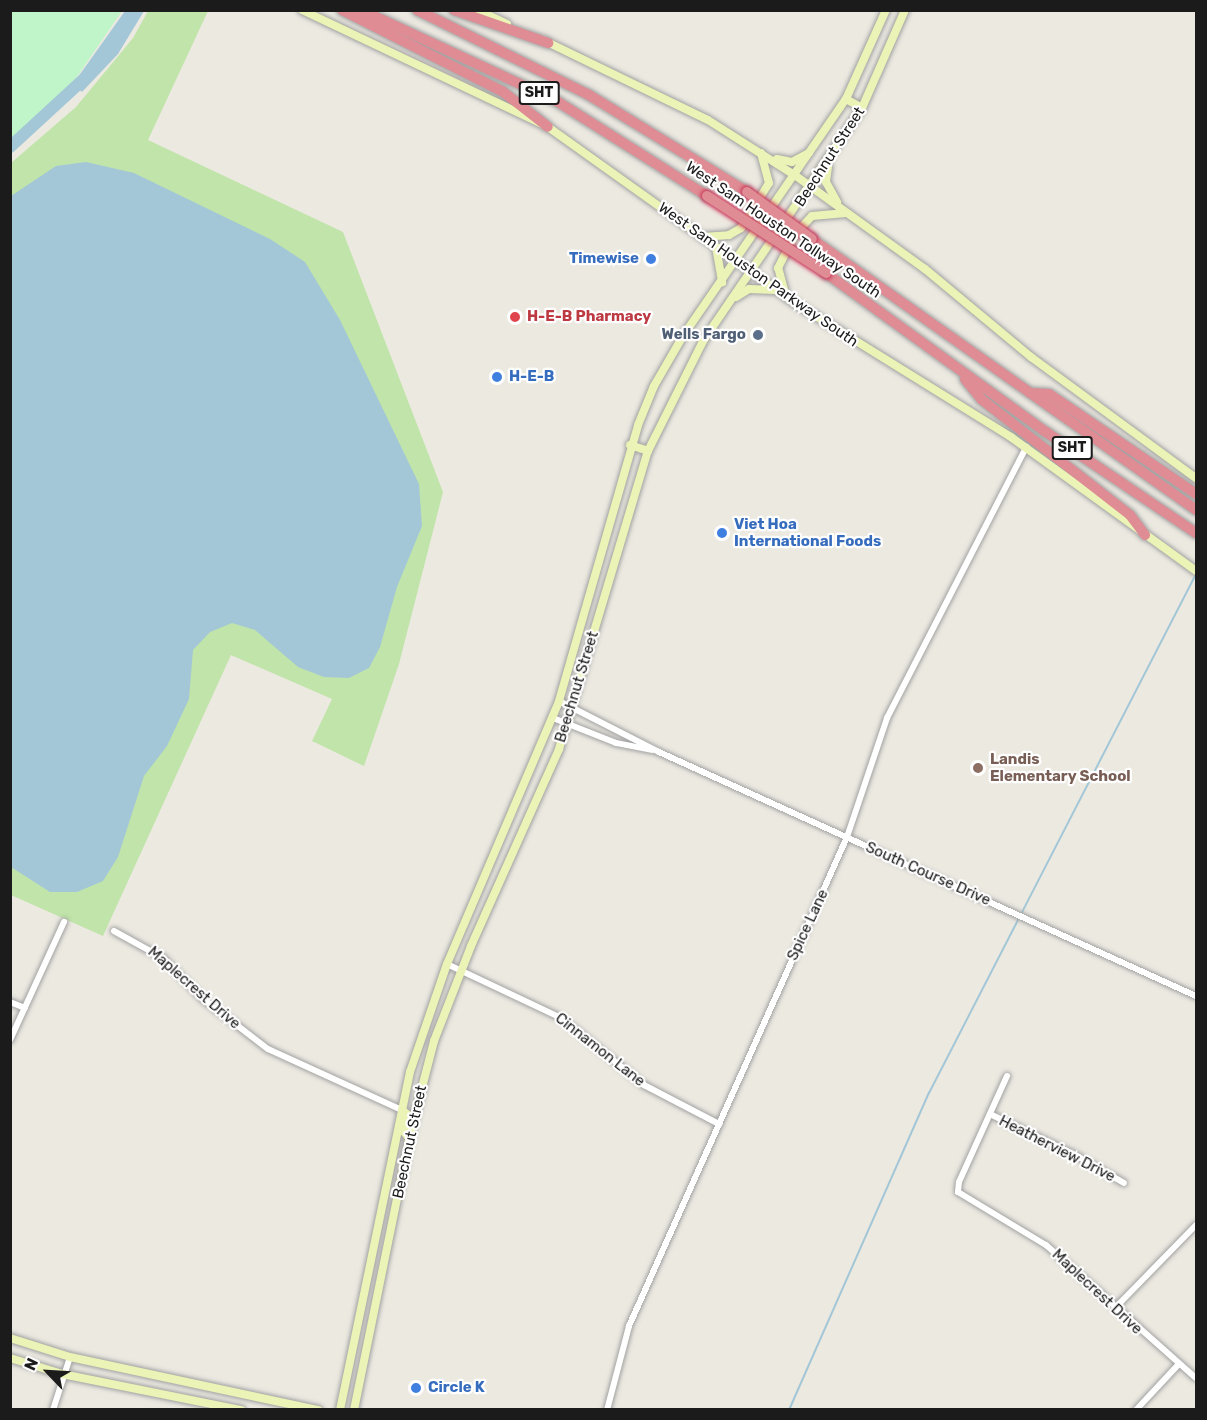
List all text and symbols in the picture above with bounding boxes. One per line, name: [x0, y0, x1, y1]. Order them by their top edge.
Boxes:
road number: SHT: [518, 82, 560, 104]
street label: Beechnut Street: [791, 104, 869, 210]
street label: West Sam Houston Tollway South: [682, 158, 884, 302]
street label: West Sam Houston Parkway South: [654, 199, 862, 351]
place label: Timewise: [569, 250, 639, 268]
marker: Timewise: [644, 252, 658, 266]
place label: H-E-B Pharmacy: [527, 308, 651, 326]
marker: H-E-B Pharmacy: [508, 310, 522, 324]
place label: Wells Fargo: [662, 326, 746, 344]
marker: Wells Fargo: [751, 328, 765, 342]
place label: H-E-B: [509, 368, 554, 386]
marker: H-E-B: [490, 370, 504, 384]
road number: SHT: [1051, 437, 1093, 459]
place label: Viet Hoa International Foods: [734, 515, 881, 550]
marker: Viet Hoa International Foods: [715, 526, 729, 540]
street label: Beechnut Street: [552, 629, 602, 745]
place label: Landis Elementary School: [990, 750, 1131, 785]
marker: Landis Elementary School: [971, 761, 985, 775]
street label: South Course Drive: [863, 838, 993, 910]
street label: Spice Lane: [784, 887, 832, 963]
street label: Maplecrest Drive: [144, 943, 244, 1033]
street label: Cinnamon Lane: [552, 1009, 648, 1091]
street label: Beechnut Street: [389, 1084, 431, 1200]
street label: Heatherview Drive: [996, 1112, 1118, 1186]
street label: Maplecrest Drive: [1048, 1246, 1146, 1338]
north arrow: [18, 1342, 78, 1402]
text: N: [20, 1355, 42, 1373]
place label: Circle K: [428, 1379, 485, 1397]
marker: Circle K: [409, 1381, 423, 1395]

